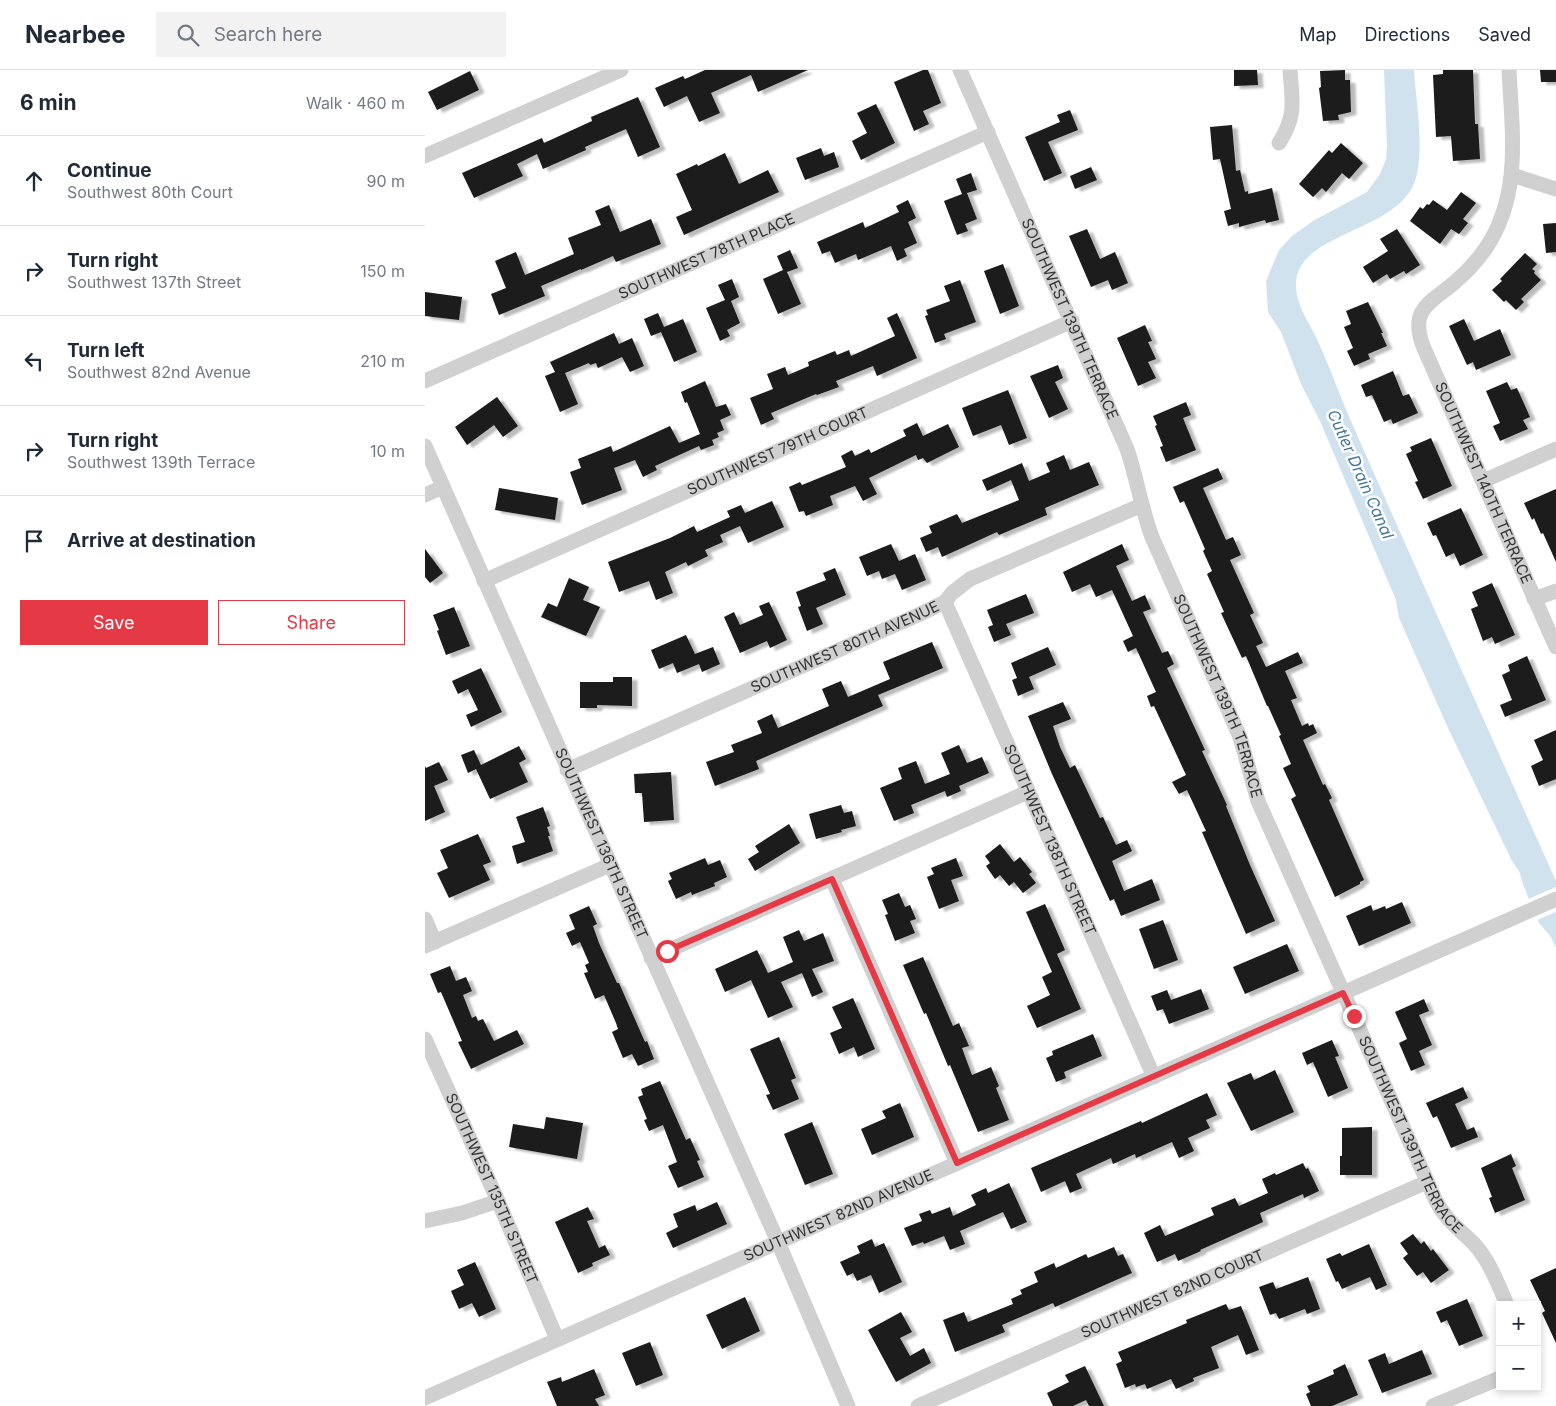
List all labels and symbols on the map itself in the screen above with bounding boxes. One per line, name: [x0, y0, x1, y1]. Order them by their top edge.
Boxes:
street label: SOUTHWEST 78TH PLACE: [615, 209, 798, 303]
street label: SOUTHWEST 139TH TERRACE: [1017, 215, 1123, 422]
street label: SOUTHWEST 140TH TERRACE: [1431, 379, 1537, 587]
street label: SOUTHWEST 79TH COURT: [684, 402, 871, 499]
water label: Cutler Drain Canal: [1323, 406, 1399, 542]
street label: SOUTHWEST 139TH TERRACE: [1169, 591, 1267, 800]
street label: SOUTHWEST 80TH AVENUE: [748, 596, 942, 697]
street label: SOUTHWEST 138TH STREET: [1000, 741, 1101, 938]
street label: SOUTHWEST 136TH STREET: [551, 745, 652, 942]
route start: [656, 940, 679, 963]
route end: [1343, 1005, 1366, 1028]
street label: SOUTHWEST 139TH TERRACE: [1355, 1033, 1467, 1237]
street label: SOUTHWEST 135TH STREET: [442, 1090, 542, 1287]
street label: SOUTHWEST 82ND AVENUE: [740, 1165, 936, 1265]
street label: SOUTHWEST 82ND COURT: [1078, 1245, 1267, 1342]

